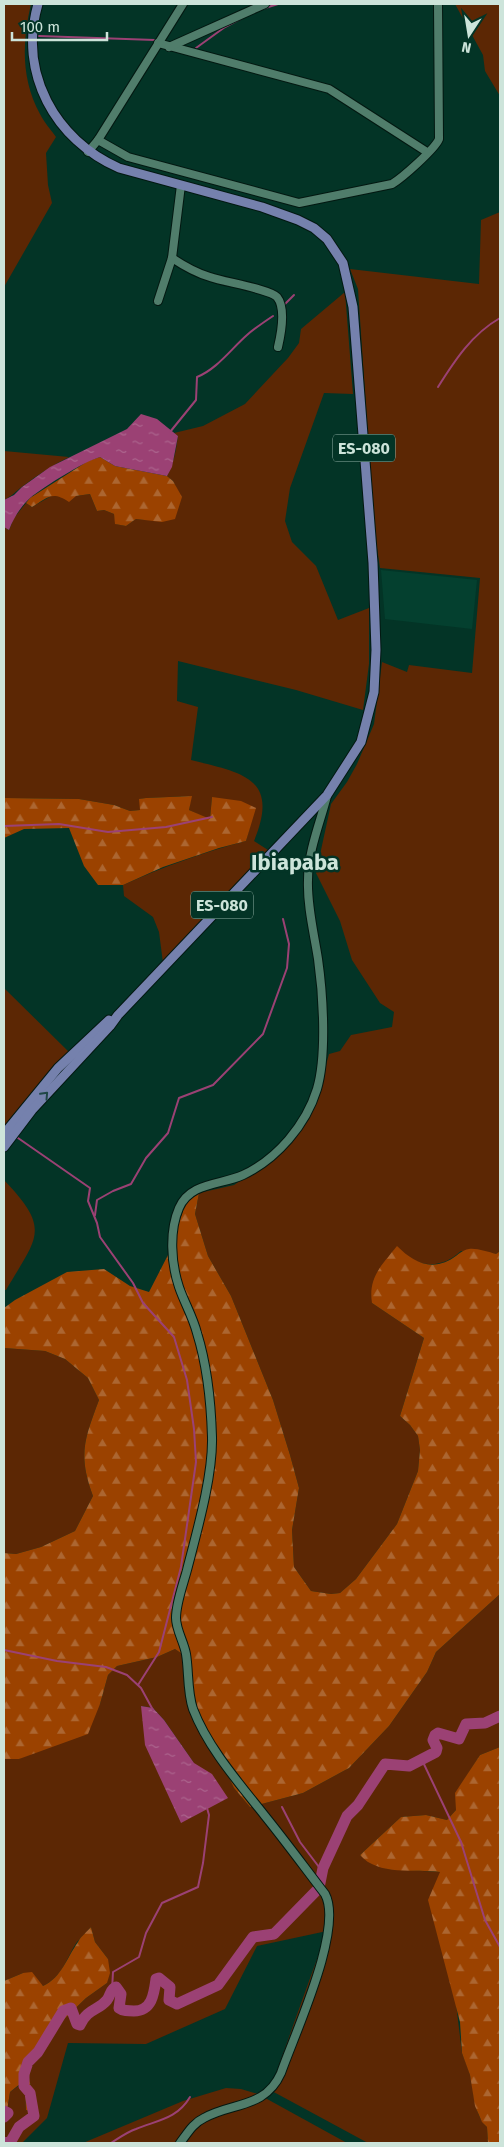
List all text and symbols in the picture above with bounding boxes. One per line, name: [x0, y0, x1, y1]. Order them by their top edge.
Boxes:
scale bar: [12, 10, 108, 42]
north arrow: [444, 10, 494, 60]
text: 100 m: [20, 18, 60, 36]
text: N: [460, 38, 473, 57]
road number: ES-080: [333, 434, 395, 462]
district label: Ibiapaba: [251, 849, 339, 876]
road number: ES-080: [191, 892, 253, 918]
one-way arrow: [39, 1092, 48, 1101]

